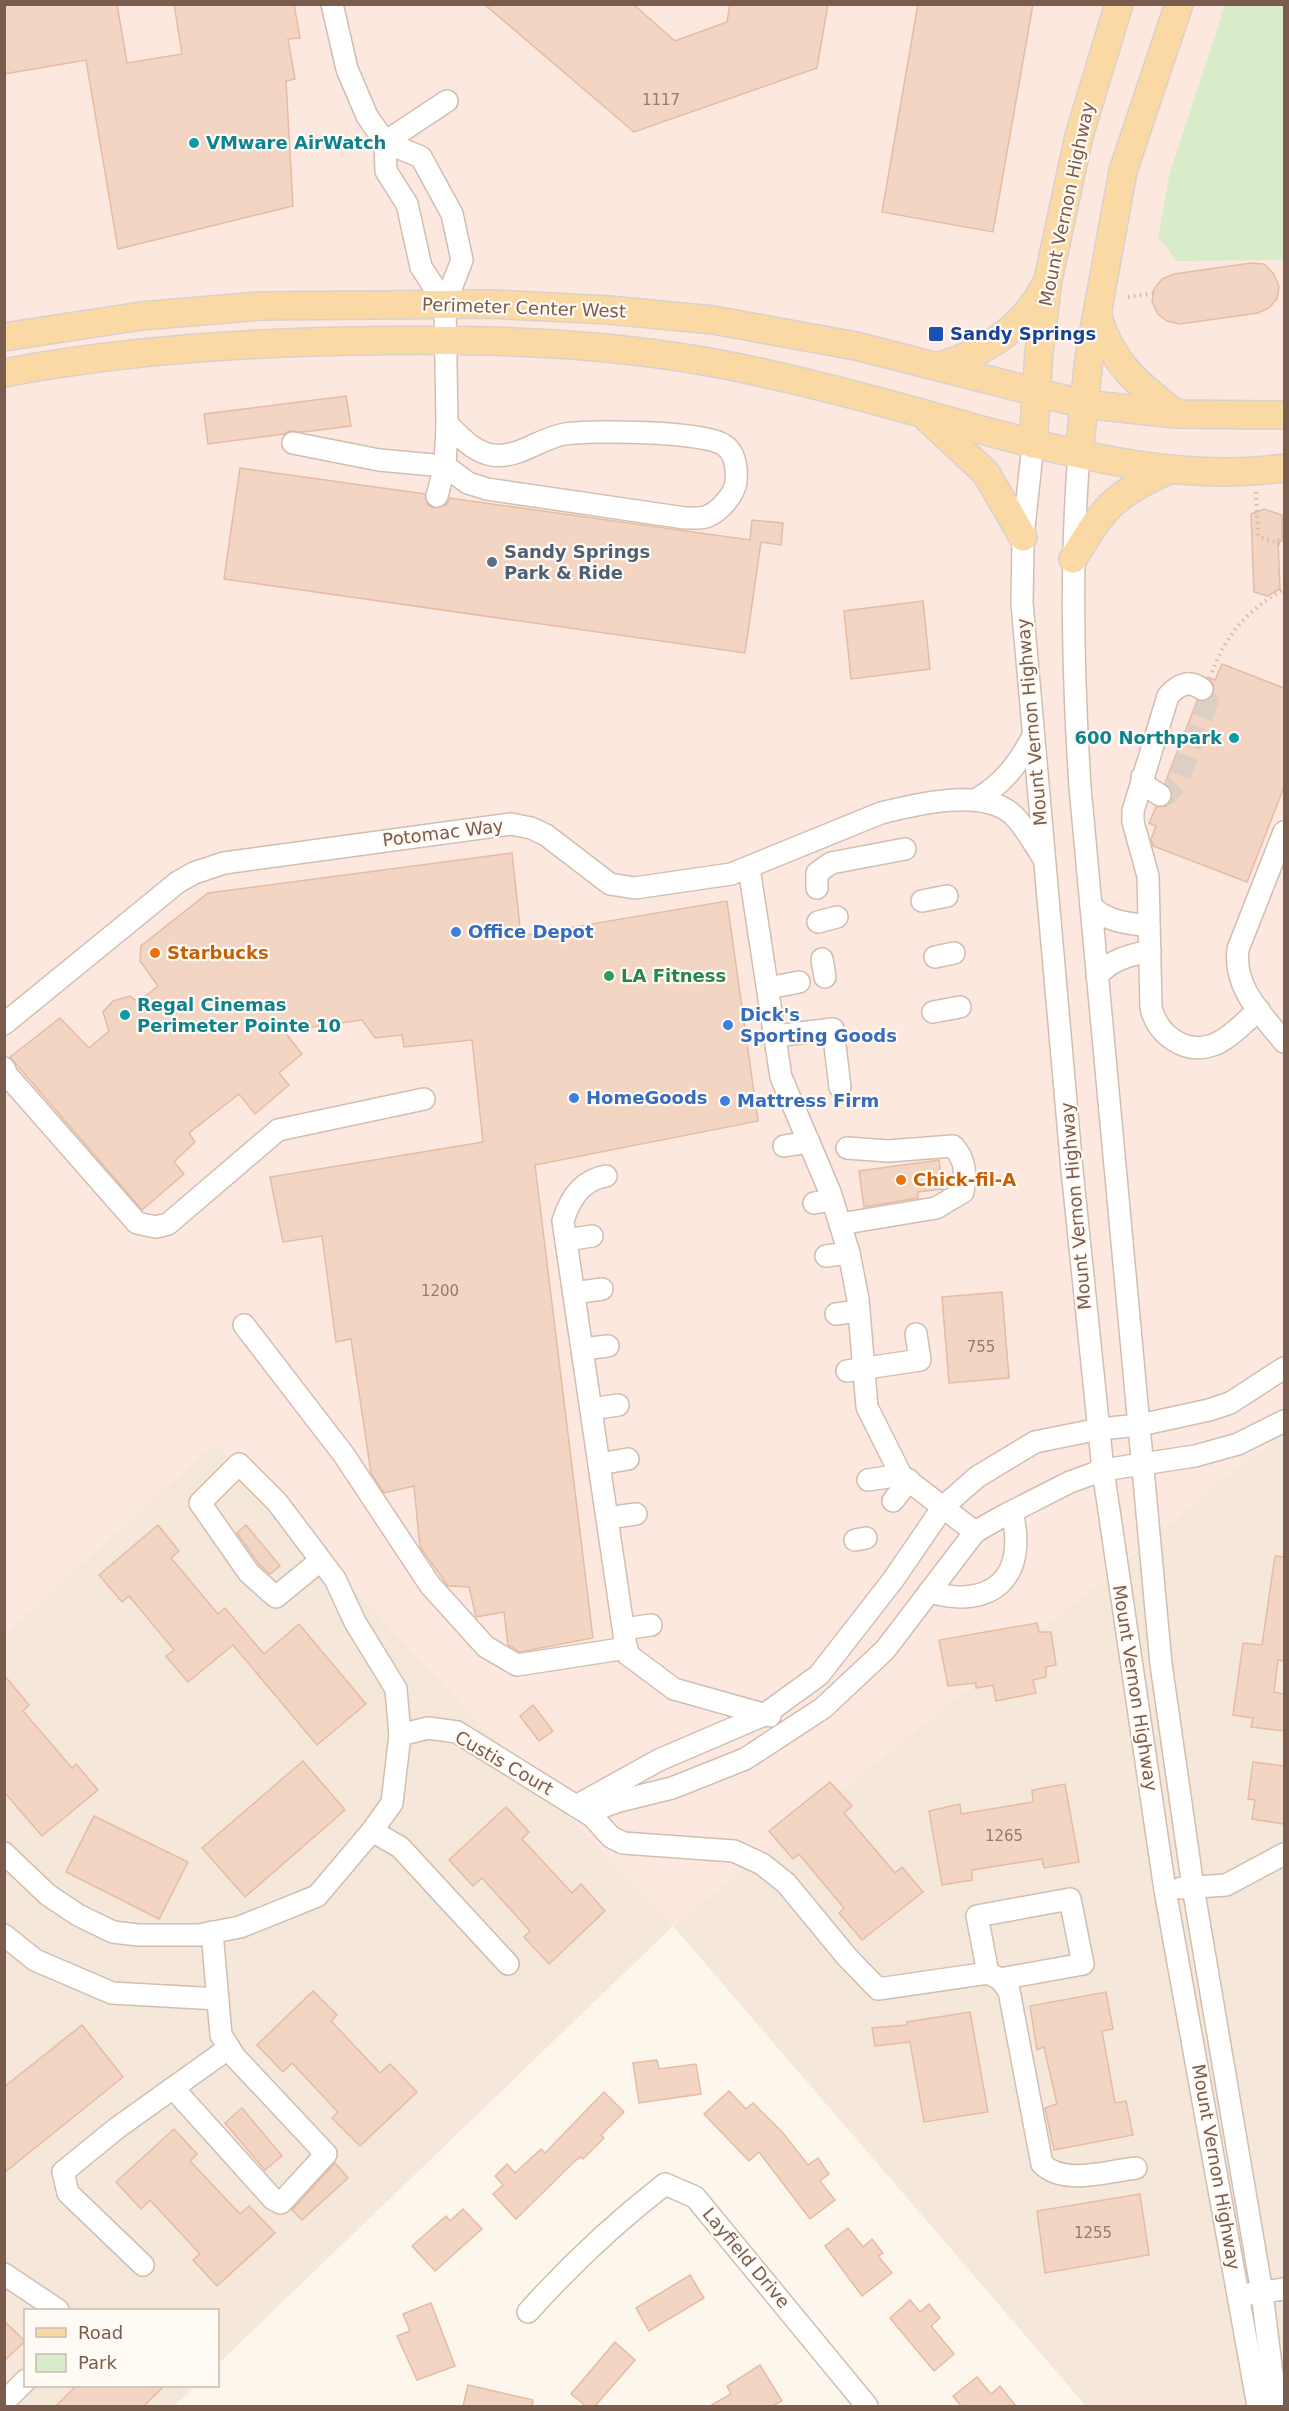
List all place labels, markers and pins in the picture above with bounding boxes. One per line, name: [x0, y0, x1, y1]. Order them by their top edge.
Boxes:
place label: VMware AirWatch: [206, 132, 386, 153]
marker: VMware AirWatch: [187, 136, 201, 150]
place label: Sandy Springs: [950, 323, 1096, 344]
marker: Sandy Springs: [927, 325, 945, 343]
place label: Sandy Springs Park & Ride: [504, 541, 650, 583]
marker: Sandy Springs Park & Ride: [485, 555, 499, 569]
place label: 600 Northpark: [1075, 727, 1223, 748]
marker: 600 Northpark: [1227, 731, 1241, 745]
place label: Office Depot: [468, 921, 594, 942]
marker: Office Depot: [449, 925, 463, 939]
place label: Starbucks: [167, 942, 269, 963]
marker: Starbucks: [148, 946, 162, 960]
place label: LA Fitness: [621, 965, 726, 986]
marker: LA Fitness: [602, 969, 616, 983]
place label: Regal Cinemas Perimeter Pointe 10: [137, 994, 341, 1036]
place label: Dick's Sporting Goods: [740, 1004, 897, 1046]
marker: Regal Cinemas Perimeter Pointe 10: [118, 1008, 132, 1022]
marker: Dick's Sporting Goods: [721, 1018, 735, 1032]
place label: HomeGoods: [586, 1087, 708, 1108]
place label: Mattress Firm: [737, 1090, 879, 1111]
marker: HomeGoods: [567, 1091, 581, 1105]
marker: Mattress Firm: [718, 1094, 732, 1108]
place label: Chick-fil-A: [913, 1169, 1016, 1190]
marker: Chick-fil-A: [894, 1173, 908, 1187]

